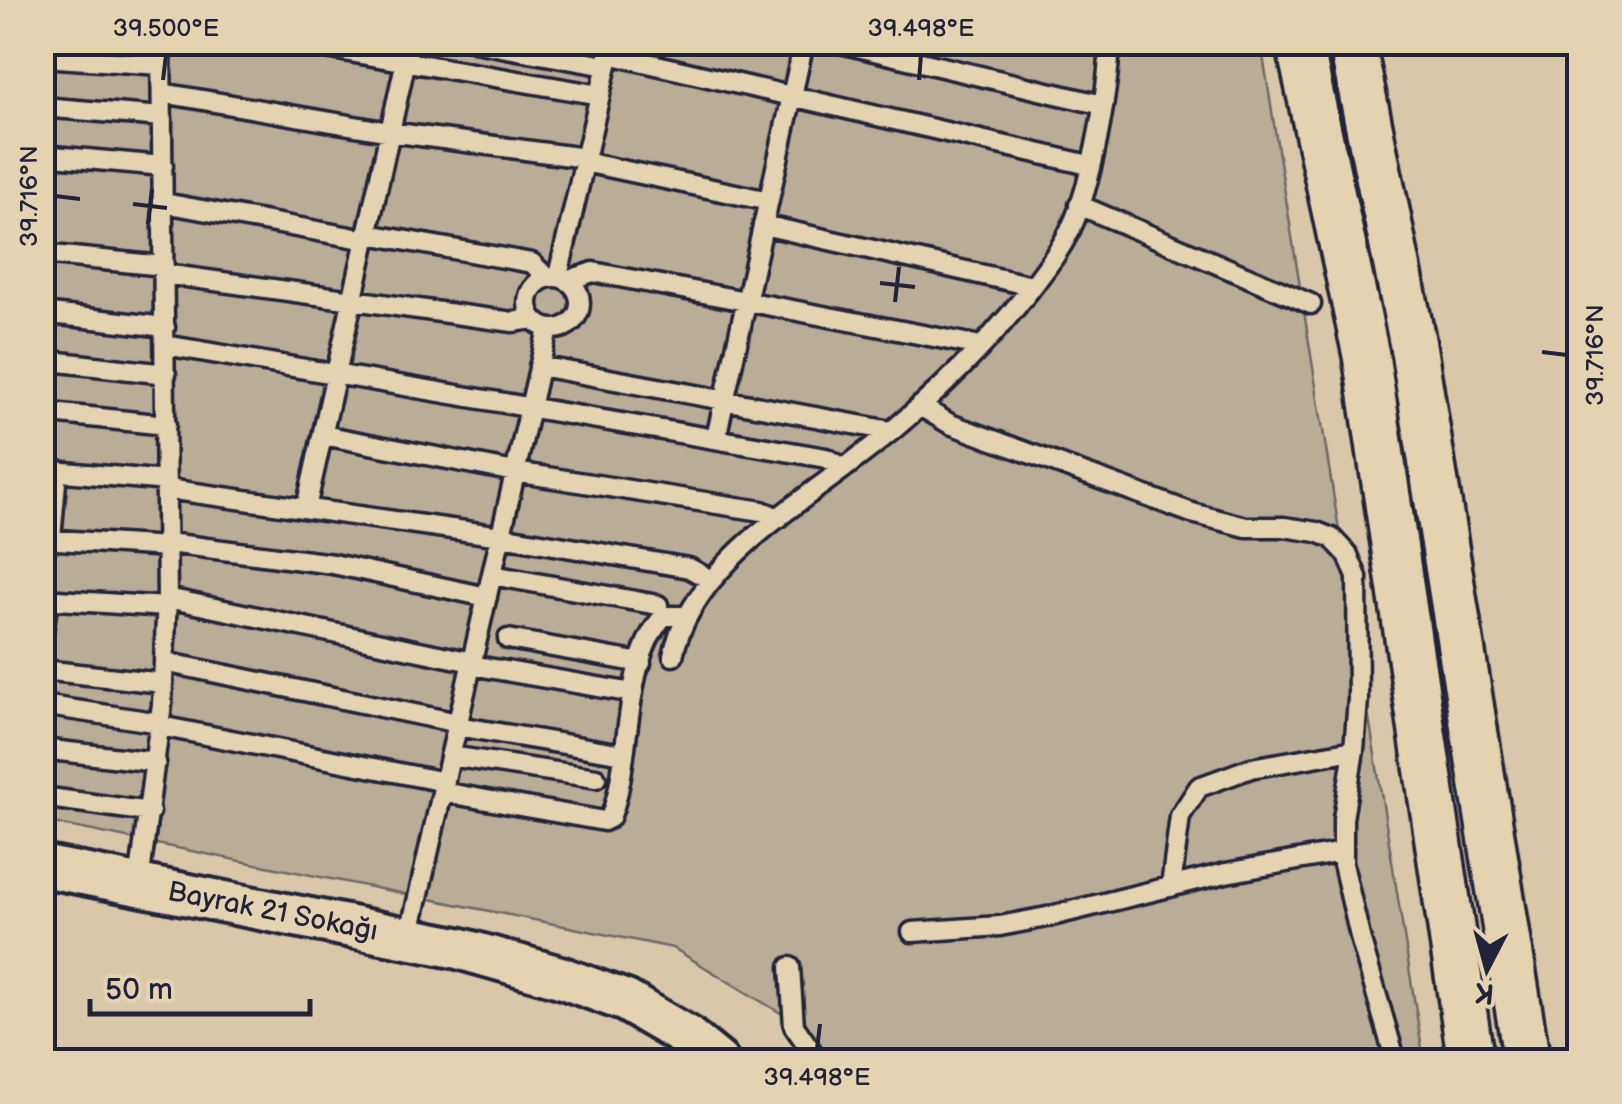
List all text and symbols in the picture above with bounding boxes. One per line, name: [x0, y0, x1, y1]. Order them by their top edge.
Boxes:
text: 39.500°E: [113, 13, 219, 44]
text: 39.498°E: [868, 13, 974, 44]
text: 39.716°N: [14, 145, 45, 247]
text: 39.716°N: [1580, 304, 1611, 406]
street label: Bayrak 21 Sokağı: [165, 875, 380, 948]
north arrow: [1437, 919, 1537, 1019]
scale bar: [90, 954, 310, 1016]
text: 50 m: [105, 972, 173, 1008]
text: K: [1473, 975, 1496, 1010]
text: 39.498°E: [764, 1062, 870, 1093]

